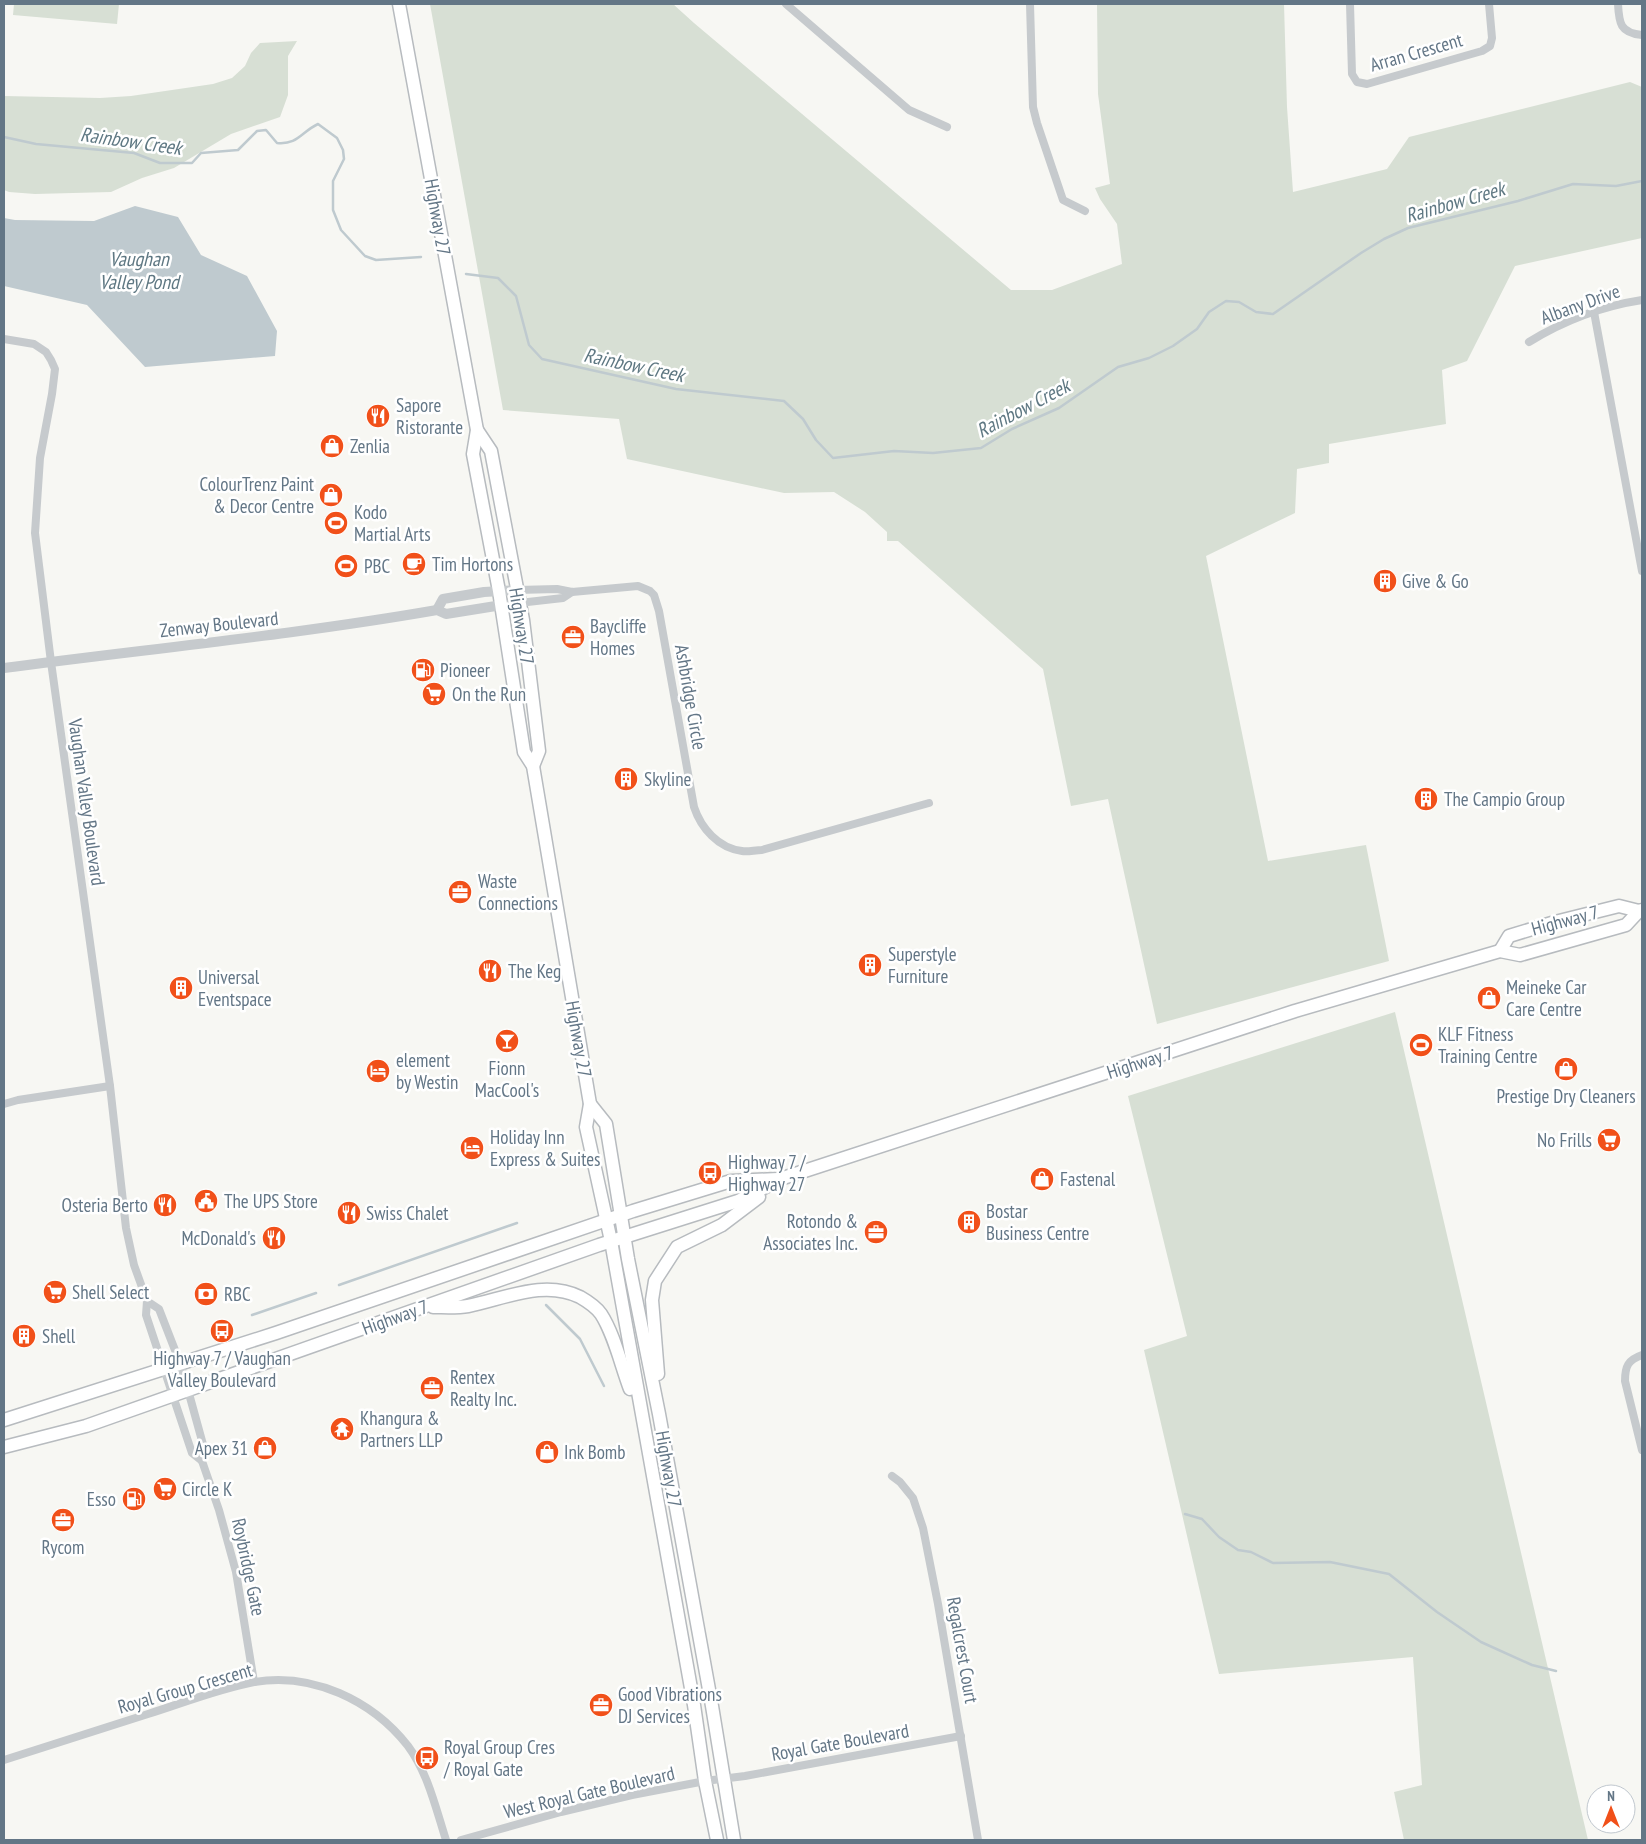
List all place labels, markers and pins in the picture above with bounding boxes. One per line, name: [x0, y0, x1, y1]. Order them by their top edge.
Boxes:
place label: Sapore Ristorante: [396, 393, 463, 439]
restaurant icon: Sapore Ristorante: [365, 403, 391, 429]
shop icon: Zenlia: [319, 433, 345, 459]
place label: Zenlia: [350, 434, 390, 458]
place label: ColourTrenz Paint & Decor Centre: [200, 472, 315, 518]
shop icon: ColourTrenz Paint & Decor Centre: [318, 482, 344, 508]
place label: Kodo Martial Arts: [354, 500, 431, 546]
sports icon: Kodo Martial Arts: [323, 510, 349, 536]
cafe icon: Tim Hortons: [401, 551, 427, 577]
place label: Tim Hortons: [432, 552, 513, 576]
sports icon: PBC: [333, 553, 359, 579]
place label: PBC: [364, 554, 391, 578]
building icon: Give & Go: [1372, 568, 1398, 594]
place label: Give & Go: [1402, 569, 1469, 593]
place label: Baycliffe Homes: [590, 614, 647, 660]
office icon: Baycliffe Homes: [560, 624, 586, 650]
fuel station icon: Pioneer: [410, 657, 436, 683]
place label: Pioneer: [440, 658, 491, 682]
supermarket icon: On the Run: [421, 681, 447, 707]
place label: On the Run: [452, 682, 526, 706]
building icon: Skyline: [613, 766, 639, 792]
place label: Skyline: [644, 767, 692, 791]
building icon: The Campio Group: [1413, 786, 1439, 812]
place label: The Campio Group: [1444, 787, 1565, 811]
place label: Waste Connections: [478, 869, 558, 915]
office icon: Waste Connections: [447, 879, 473, 905]
place label: Superstyle Furniture: [888, 942, 957, 988]
building icon: Superstyle Furniture: [857, 952, 883, 978]
restaurant icon: The Keg: [477, 958, 503, 984]
place label: The Keg: [508, 959, 561, 983]
place label: Universal Eventspace: [198, 965, 272, 1011]
building icon: Universal Eventspace: [168, 975, 194, 1001]
place label: Meineke Car Care Centre: [1506, 975, 1587, 1021]
shop icon: Meineke Car Care Centre: [1476, 985, 1502, 1011]
place label: KLF Fitness Training Centre: [1438, 1022, 1538, 1068]
bar icon: Fionn MacCool's: [494, 1028, 520, 1054]
sports icon: KLF Fitness Training Centre: [1408, 1032, 1434, 1058]
place label: element by Westin: [396, 1048, 458, 1094]
place label: Fionn MacCool's: [475, 1056, 539, 1102]
shop icon: Prestige Dry Cleaners: [1553, 1056, 1579, 1082]
hotel icon: element by Westin: [365, 1058, 391, 1084]
place label: Prestige Dry Cleaners: [1496, 1084, 1636, 1108]
place label: Holiday Inn Express & Suites: [490, 1125, 601, 1171]
supermarket icon: No Frills: [1596, 1127, 1622, 1153]
place label: No Frills: [1537, 1128, 1592, 1152]
hotel icon: Holiday Inn Express & Suites: [459, 1135, 485, 1161]
place label: Highway 7 / Highway 27: [728, 1150, 807, 1196]
bus stop icon: Highway 7 / Highway 27: [697, 1160, 723, 1186]
shop icon: Fastenal: [1029, 1166, 1055, 1192]
place label: Fastenal: [1060, 1167, 1116, 1191]
public building icon: The UPS Store: [193, 1188, 219, 1214]
place label: The UPS Store: [224, 1189, 318, 1213]
restaurant icon: Osteria Berto: [152, 1192, 178, 1218]
place label: Osteria Berto: [62, 1193, 148, 1217]
place label: Bostar Business Centre: [986, 1199, 1090, 1245]
restaurant icon: Swiss Chalet: [336, 1200, 362, 1226]
place label: Swiss Chalet: [366, 1201, 449, 1225]
place label: Rotondo & Associates Inc.: [763, 1209, 858, 1255]
building icon: Bostar Business Centre: [956, 1209, 982, 1235]
office icon: Rotondo & Associates Inc.: [863, 1219, 889, 1245]
restaurant icon: McDonald's: [261, 1225, 287, 1251]
place label: McDonald's: [181, 1226, 256, 1250]
supermarket icon: Shell Select: [42, 1279, 68, 1305]
place label: Shell Select: [72, 1280, 150, 1304]
bank icon: RBC: [193, 1281, 219, 1307]
place label: RBC: [224, 1282, 251, 1306]
bus stop icon: Highway 7 / Vaughan Valley Boulevard: [209, 1318, 235, 1344]
building icon: Shell: [11, 1323, 37, 1349]
place label: Shell: [42, 1324, 76, 1348]
place label: Highway 7 / Vaughan Valley Boulevard: [153, 1346, 291, 1392]
place label: Rentex Realty Inc.: [450, 1365, 517, 1411]
office icon: Rentex Realty Inc.: [419, 1375, 445, 1401]
place label: Khangura & Partners LLP: [360, 1406, 443, 1452]
temple icon: Khangura & Partners LLP: [329, 1416, 355, 1442]
shop icon: Apex 31: [252, 1435, 278, 1461]
place label: Apex 31: [195, 1436, 248, 1460]
shop icon: Ink Bomb: [534, 1439, 560, 1465]
place label: Ink Bomb: [564, 1440, 625, 1464]
supermarket icon: Circle K: [152, 1476, 178, 1502]
place label: Circle K: [182, 1477, 232, 1501]
fuel station icon: Esso: [121, 1486, 147, 1512]
place label: Esso: [87, 1487, 116, 1511]
office icon: Rycom: [50, 1507, 76, 1533]
place label: Rycom: [42, 1535, 84, 1559]
place label: Good Vibrations DJ Services: [618, 1682, 722, 1728]
office icon: Good Vibrations DJ Services: [588, 1692, 614, 1718]
place label: Royal Group Cres / Royal Gate: [443, 1735, 555, 1781]
bus stop icon: Royal Group Cres / Royal Gate: [414, 1745, 440, 1771]

